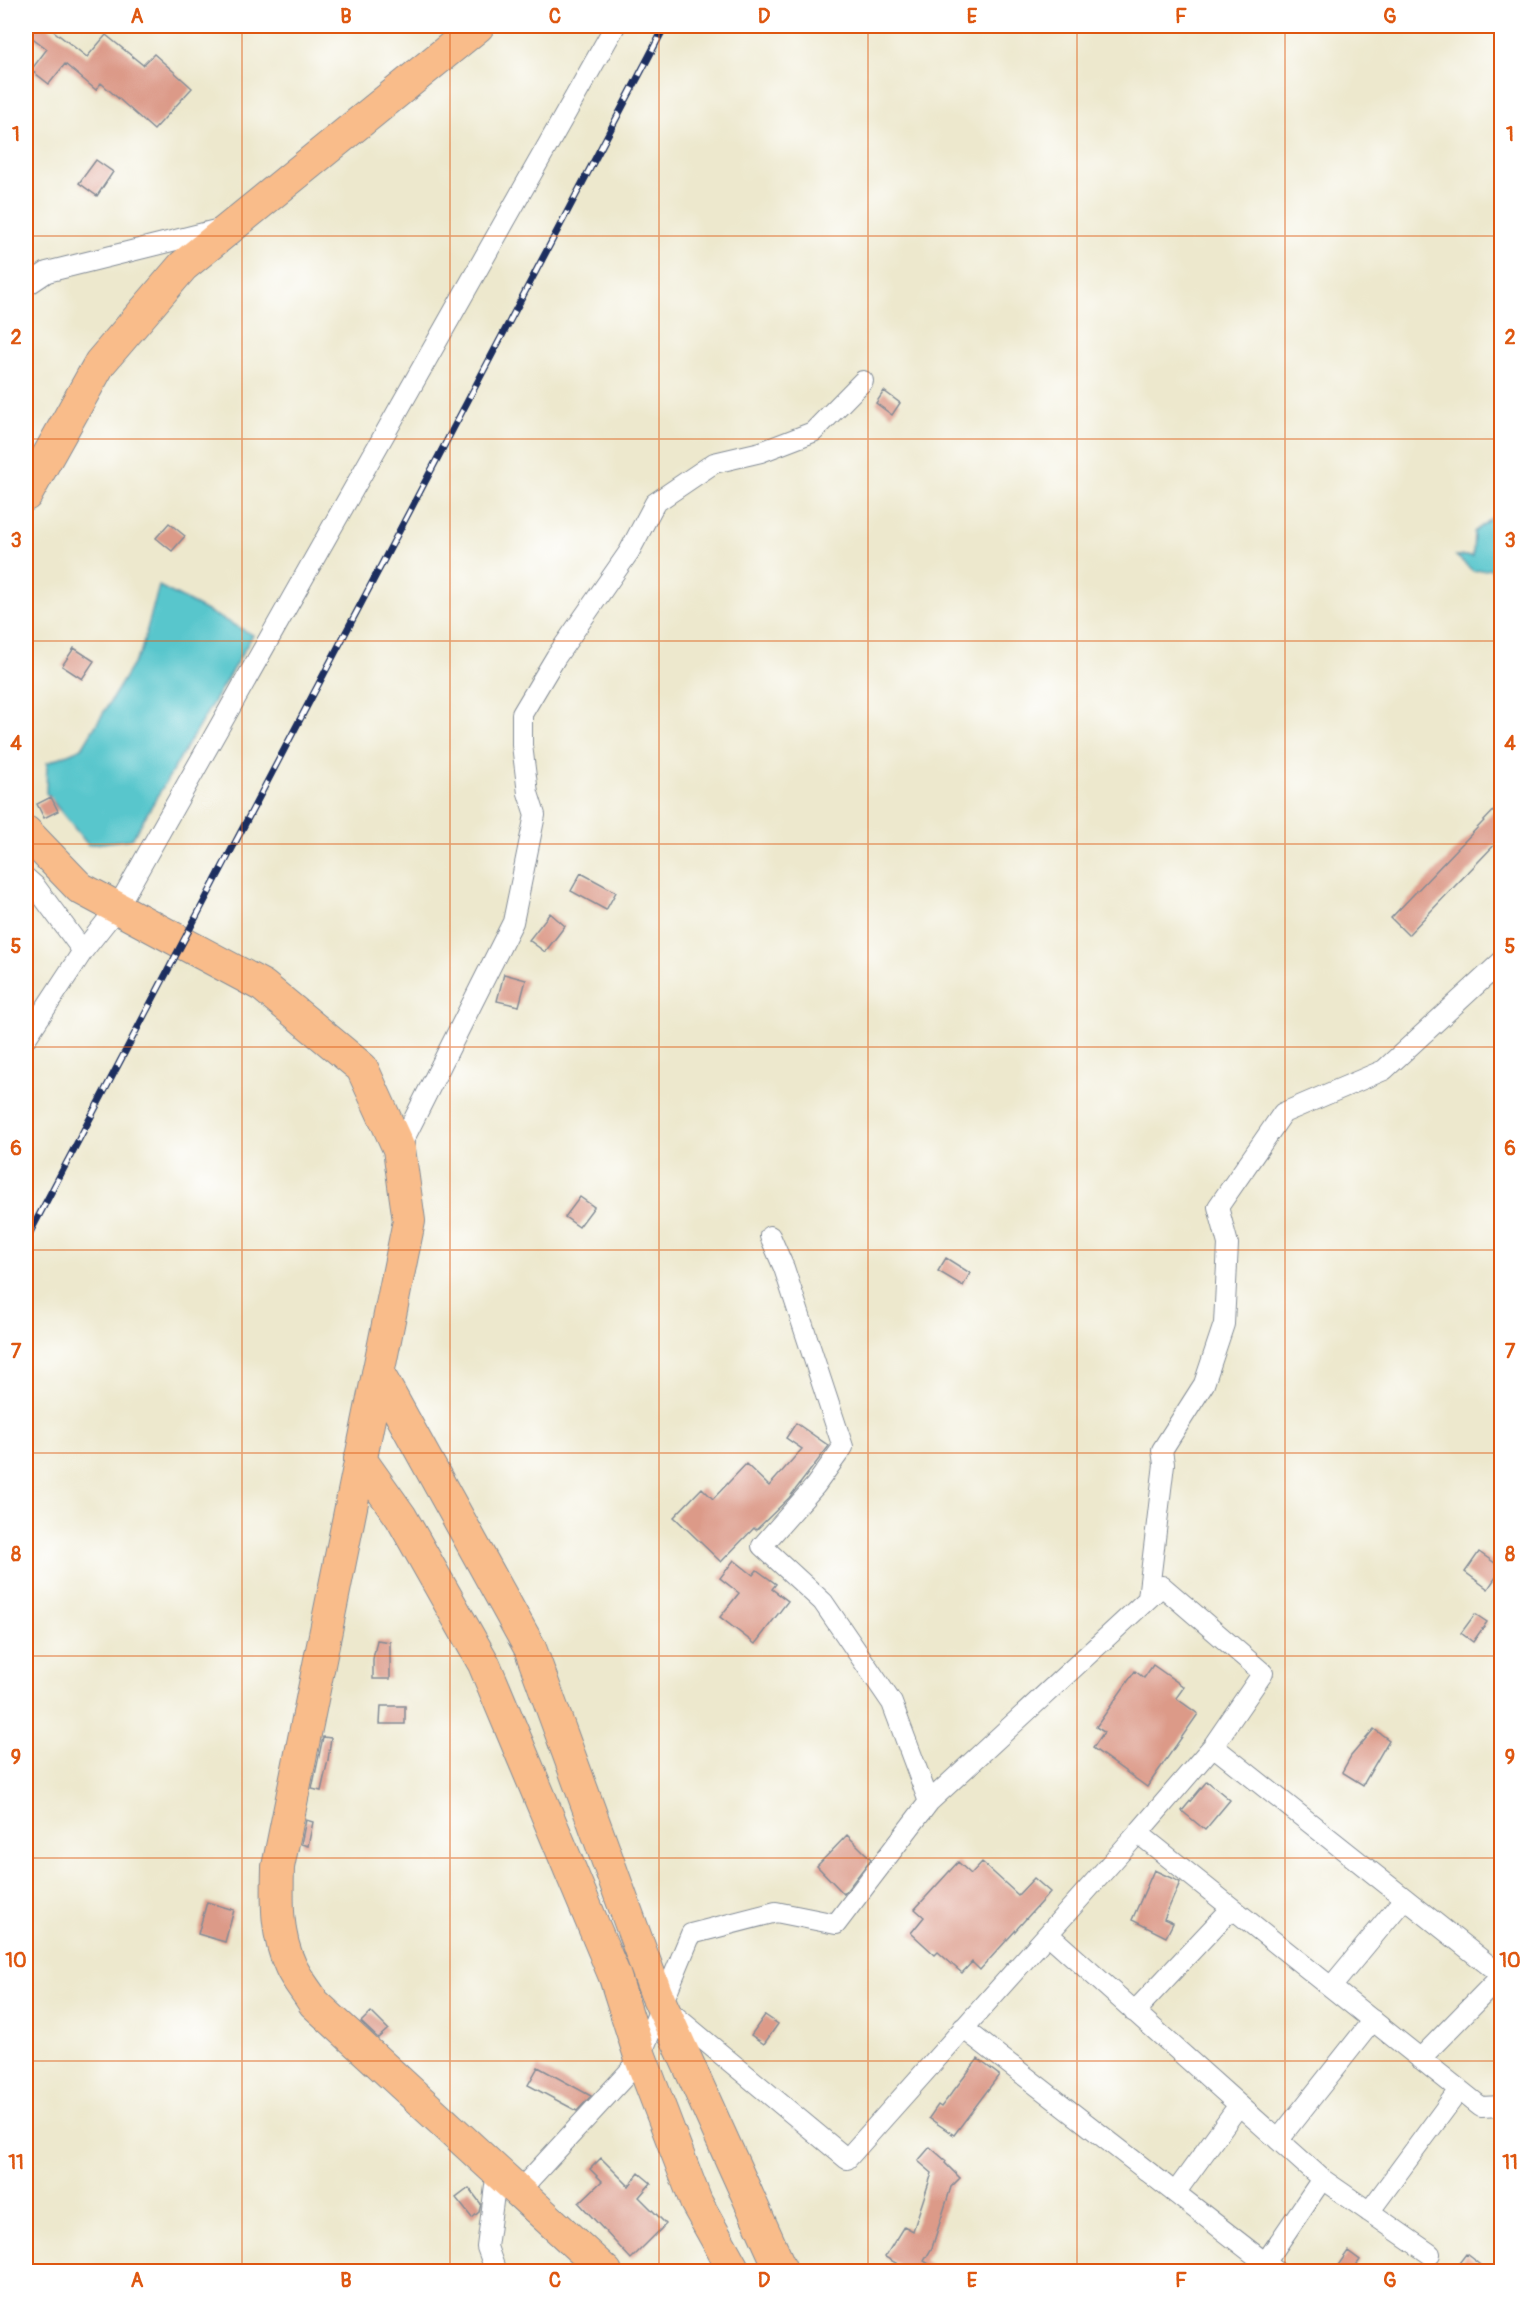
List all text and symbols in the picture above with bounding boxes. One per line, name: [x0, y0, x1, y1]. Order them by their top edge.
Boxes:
text: A: [131, 4, 144, 29]
text: B: [340, 4, 352, 29]
text: C: [549, 4, 561, 29]
text: D: [758, 4, 771, 29]
text: E: [967, 4, 978, 29]
text: F: [1175, 4, 1187, 29]
text: G: [1383, 4, 1397, 29]
text: 1: [12, 122, 20, 147]
text: 1: [1506, 122, 1514, 147]
text: 2: [10, 325, 22, 350]
text: 2: [1504, 325, 1516, 350]
text: 3: [10, 528, 22, 553]
text: 3: [1504, 528, 1516, 553]
text: 4: [10, 731, 22, 756]
text: 4: [1504, 731, 1516, 756]
text: 5: [11, 934, 22, 959]
text: 5: [1505, 934, 1516, 959]
text: 6: [10, 1136, 22, 1161]
text: 6: [1504, 1136, 1516, 1161]
text: 7: [11, 1339, 22, 1364]
text: 7: [1505, 1339, 1516, 1364]
text: 8: [11, 1542, 21, 1567]
text: 8: [1505, 1542, 1515, 1567]
text: 9: [11, 1745, 21, 1770]
text: 9: [1505, 1745, 1515, 1770]
text: 10: [5, 1948, 27, 1973]
text: 10: [1499, 1948, 1521, 1973]
text: 11: [8, 2150, 24, 2175]
text: 11: [1502, 2150, 1518, 2175]
text: A: [131, 2268, 144, 2293]
text: B: [340, 2268, 352, 2293]
text: C: [549, 2268, 561, 2293]
text: D: [758, 2268, 771, 2293]
text: E: [967, 2268, 978, 2293]
text: F: [1175, 2268, 1187, 2293]
text: G: [1383, 2268, 1397, 2293]

